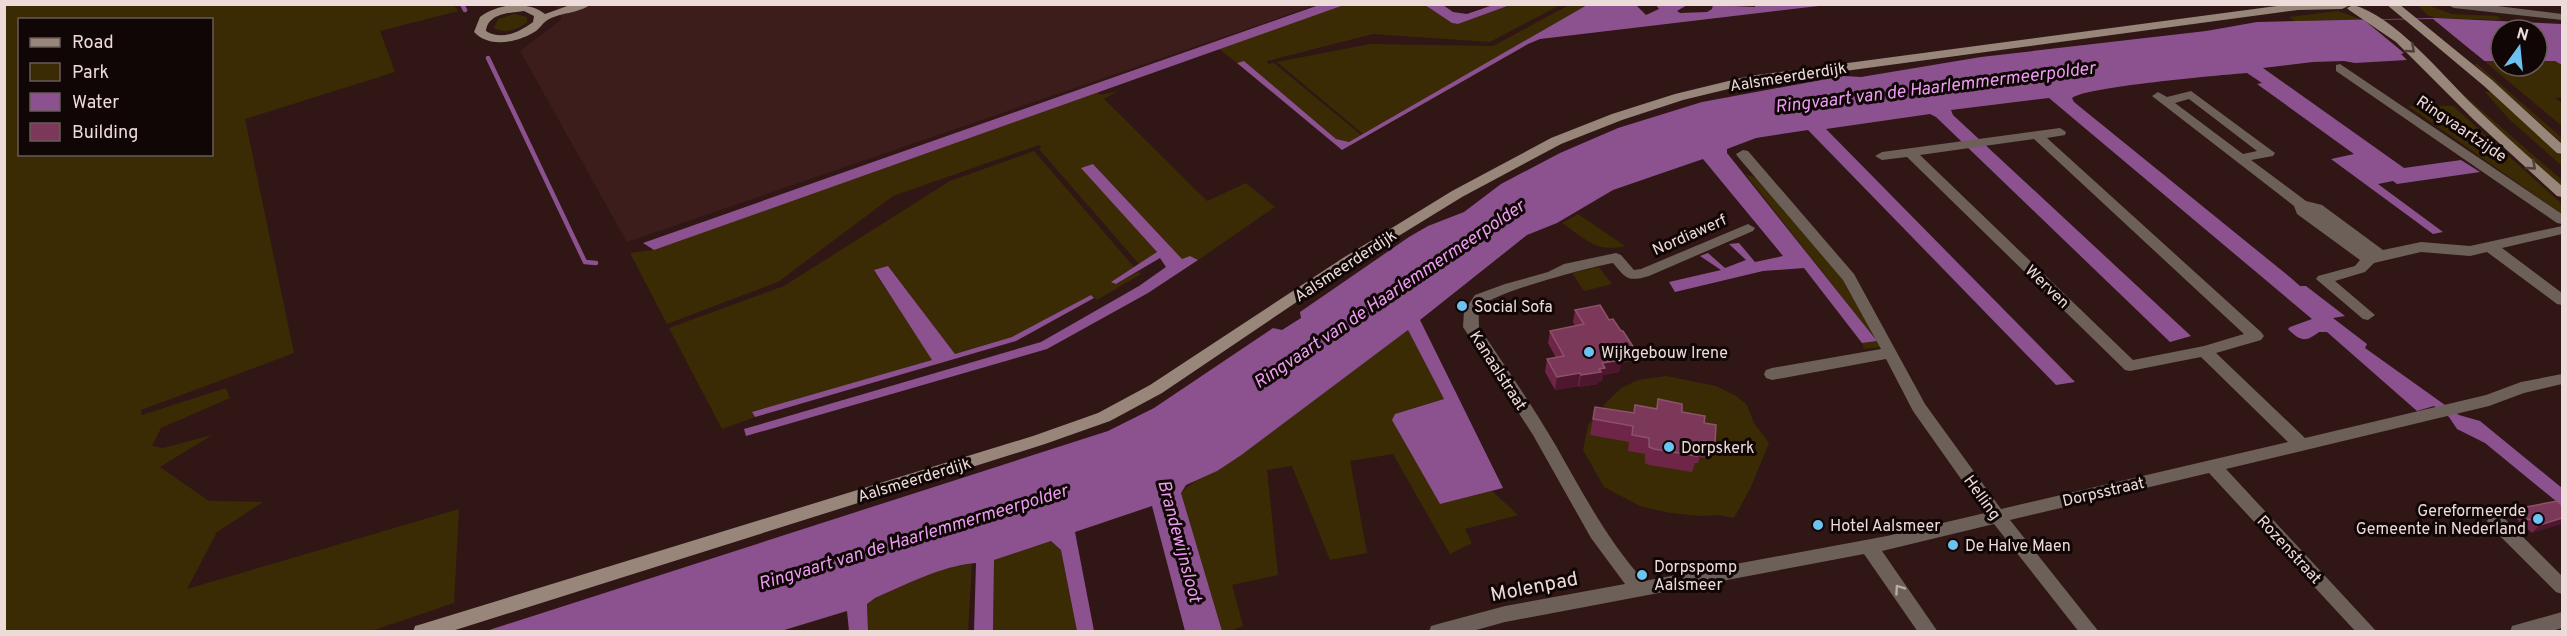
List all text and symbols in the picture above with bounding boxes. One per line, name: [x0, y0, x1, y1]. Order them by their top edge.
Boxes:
legend: [18, 18, 213, 156]
north arrow: [2489, 18, 2549, 78]
text: N: [2514, 24, 2531, 47]
text: Road: [72, 32, 114, 55]
one-way arrow: [2404, 41, 2415, 52]
water label: Ringvaart van de Haarlemmermeerpolder: [1774, 57, 2099, 120]
street label: Aalsmeerderdijk: [1729, 59, 1848, 97]
text: Park: [72, 62, 109, 85]
text: Water: [72, 92, 119, 115]
street label: Ringvaartzijde: [2412, 92, 2510, 167]
text: Building: [72, 122, 138, 145]
one-way arrow: [2525, 159, 2536, 170]
water label: Ringvaart van de Haarlemmermeerpolder: [1250, 194, 1532, 395]
street label: Nordiawerf: [1650, 210, 1731, 261]
street label: Aalsmeerderdijk: [1291, 226, 1401, 307]
street label: Werven: [2020, 261, 2073, 313]
place label: Social Sofa: [1474, 298, 1553, 318]
marker: Social Sofa: [1455, 299, 1469, 313]
street label: Kanaalstraat: [1464, 328, 1530, 414]
place label: Wijkgebouw Irene: [1601, 344, 1728, 364]
marker: Wijkgebouw Irene: [1582, 345, 1596, 359]
place label: Dorpskerk: [1681, 439, 1755, 459]
marker: Dorpskerk: [1662, 440, 1676, 454]
street label: Aalsmeerderdijk: [855, 454, 974, 508]
street label: Helling: [1958, 472, 2004, 525]
street label: Dorpsstraat: [2061, 474, 2146, 512]
water label: Brandewijnsloot: [1151, 478, 1206, 607]
water label: Ringvaart van de Haarlemmermeerpolder: [756, 480, 1073, 597]
place label: Gereformeerde Gemeente in Nederland: [2356, 502, 2526, 540]
street label: Rozenstraat: [2252, 512, 2325, 589]
marker: Gereformeerde Gemeente in Nederland: [2531, 512, 2545, 526]
place label: Hotel Aalsmeer: [1830, 517, 1940, 537]
marker: Hotel Aalsmeer: [1811, 518, 1825, 532]
place label: De Halve Maen: [1965, 537, 2071, 557]
marker: De Halve Maen: [1946, 538, 1960, 552]
place label: Dorpspomp Aalsmeer: [1654, 558, 1737, 596]
street label: Molenpad: [1488, 567, 1580, 609]
marker: Dorpspomp Aalsmeer: [1635, 568, 1649, 582]
one-way arrow: [1895, 585, 1906, 596]

